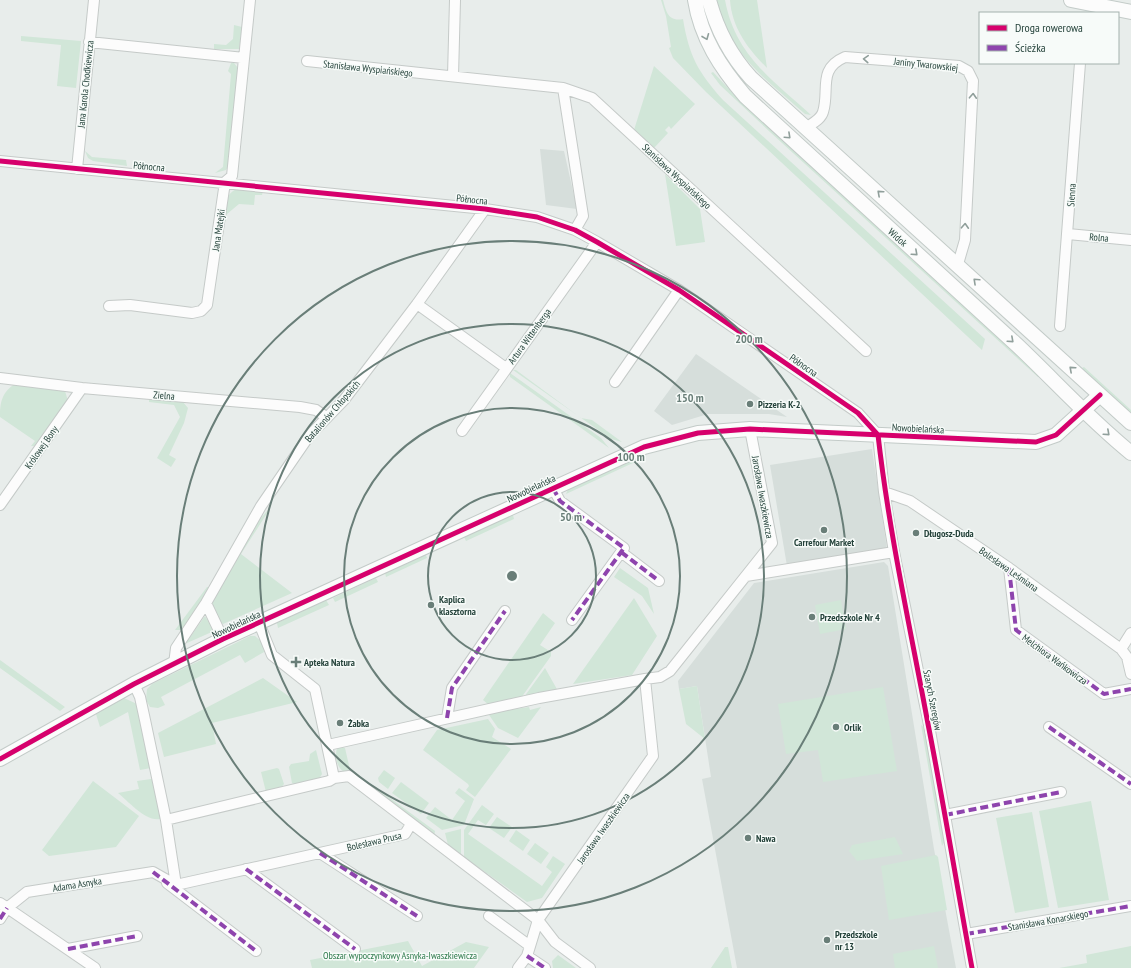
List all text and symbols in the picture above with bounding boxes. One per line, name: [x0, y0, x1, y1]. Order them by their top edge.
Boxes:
legend: [979, 12, 1119, 64]
text: Droga rowerowa: [1015, 20, 1083, 35]
one-way arrow: [702, 34, 710, 41]
street label: Jana Karola Chodkiewicza: [74, 40, 97, 129]
text: Ścieżka: [1015, 40, 1046, 55]
one-way arrow: [863, 55, 869, 64]
street label: Janiny Twarowskiej: [892, 55, 959, 74]
street label: Stanisława Wyspiańskiego: [323, 57, 413, 80]
one-way arrow: [968, 93, 977, 99]
one-way arrow: [783, 132, 791, 139]
street label: Stanisława Wyspiańskiego: [639, 141, 714, 212]
street label: Północna: [133, 159, 165, 174]
street label: Sienna: [1064, 183, 1079, 207]
street label: Północna: [456, 191, 488, 208]
one-way arrow: [877, 191, 885, 198]
street label: Jana Matejki: [209, 208, 228, 253]
one-way arrow: [961, 223, 970, 229]
street label: Widok: [885, 225, 910, 249]
street label: Rolna: [1089, 230, 1109, 245]
one-way arrow: [910, 248, 918, 255]
one-way arrow: [973, 278, 981, 286]
street label: Artura Wittenberga: [505, 306, 554, 367]
text: 200 m: [735, 331, 763, 346]
one-way arrow: [1006, 335, 1014, 343]
street label: Północna: [787, 351, 820, 380]
one-way arrow: [1069, 366, 1077, 373]
street label: Batalionów Chłopskich: [302, 378, 363, 445]
street label: Zielna: [153, 388, 175, 403]
text: 150 m: [676, 390, 704, 405]
place label: Pizzeria K-2: [758, 398, 801, 411]
marker: Pizzeria K-2: [745, 399, 755, 409]
street label: Nowobielańska: [891, 421, 944, 436]
street label: Królowej Bony: [22, 423, 61, 471]
one-way arrow: [1102, 428, 1110, 436]
text: 100 m: [617, 449, 645, 464]
street label: Jarosława Iwaszkiewicza: [749, 454, 776, 539]
street label: Nowobielańska: [505, 471, 558, 505]
text: 50 m: [560, 509, 582, 524]
marker: Carrefour Market: [819, 525, 829, 535]
place label: Długosz-Duda: [924, 527, 974, 540]
marker: Długosz-Duda: [911, 528, 921, 538]
place label: Carrefour Market: [794, 536, 854, 549]
street label: Bolesława Leśmiana: [977, 544, 1041, 595]
centre of rings: [505, 569, 519, 583]
place label: Kaplica klasztorna: [439, 593, 476, 618]
marker: Kaplica klasztorna: [426, 600, 436, 610]
street label: Nowobielańska: [210, 607, 263, 641]
place label: Przedszkole Nr 4: [820, 611, 880, 624]
marker: Przedszkole Nr 4: [807, 612, 817, 622]
street label: Melchiora Wańkowicza: [1019, 631, 1090, 688]
place label: Apteka Natura: [303, 656, 355, 669]
marker: Apteka Natura: [291, 657, 301, 667]
street label: Szarych Szeregów: [920, 669, 945, 732]
place label: Żabka: [348, 717, 369, 730]
marker: Żabka: [335, 718, 345, 728]
place label: Orlik: [844, 721, 862, 734]
marker: Orlik: [831, 722, 841, 732]
street label: Jarosława Iwaszkiewicza: [574, 790, 633, 867]
street label: Bolesława Prusa: [345, 829, 403, 854]
place label: Nawa: [756, 832, 776, 845]
marker: Nawa: [743, 833, 753, 843]
street label: Adama Asnyka: [52, 874, 103, 895]
street label: Stanisława Konarskiego: [1007, 907, 1089, 934]
place label: Przedszkole nr 13: [835, 928, 877, 953]
marker: Przedszkole nr 13: [822, 935, 832, 945]
park label: Obszar wypoczynkowy Asnyka-Iwaszkiewicza: [323, 949, 477, 962]

